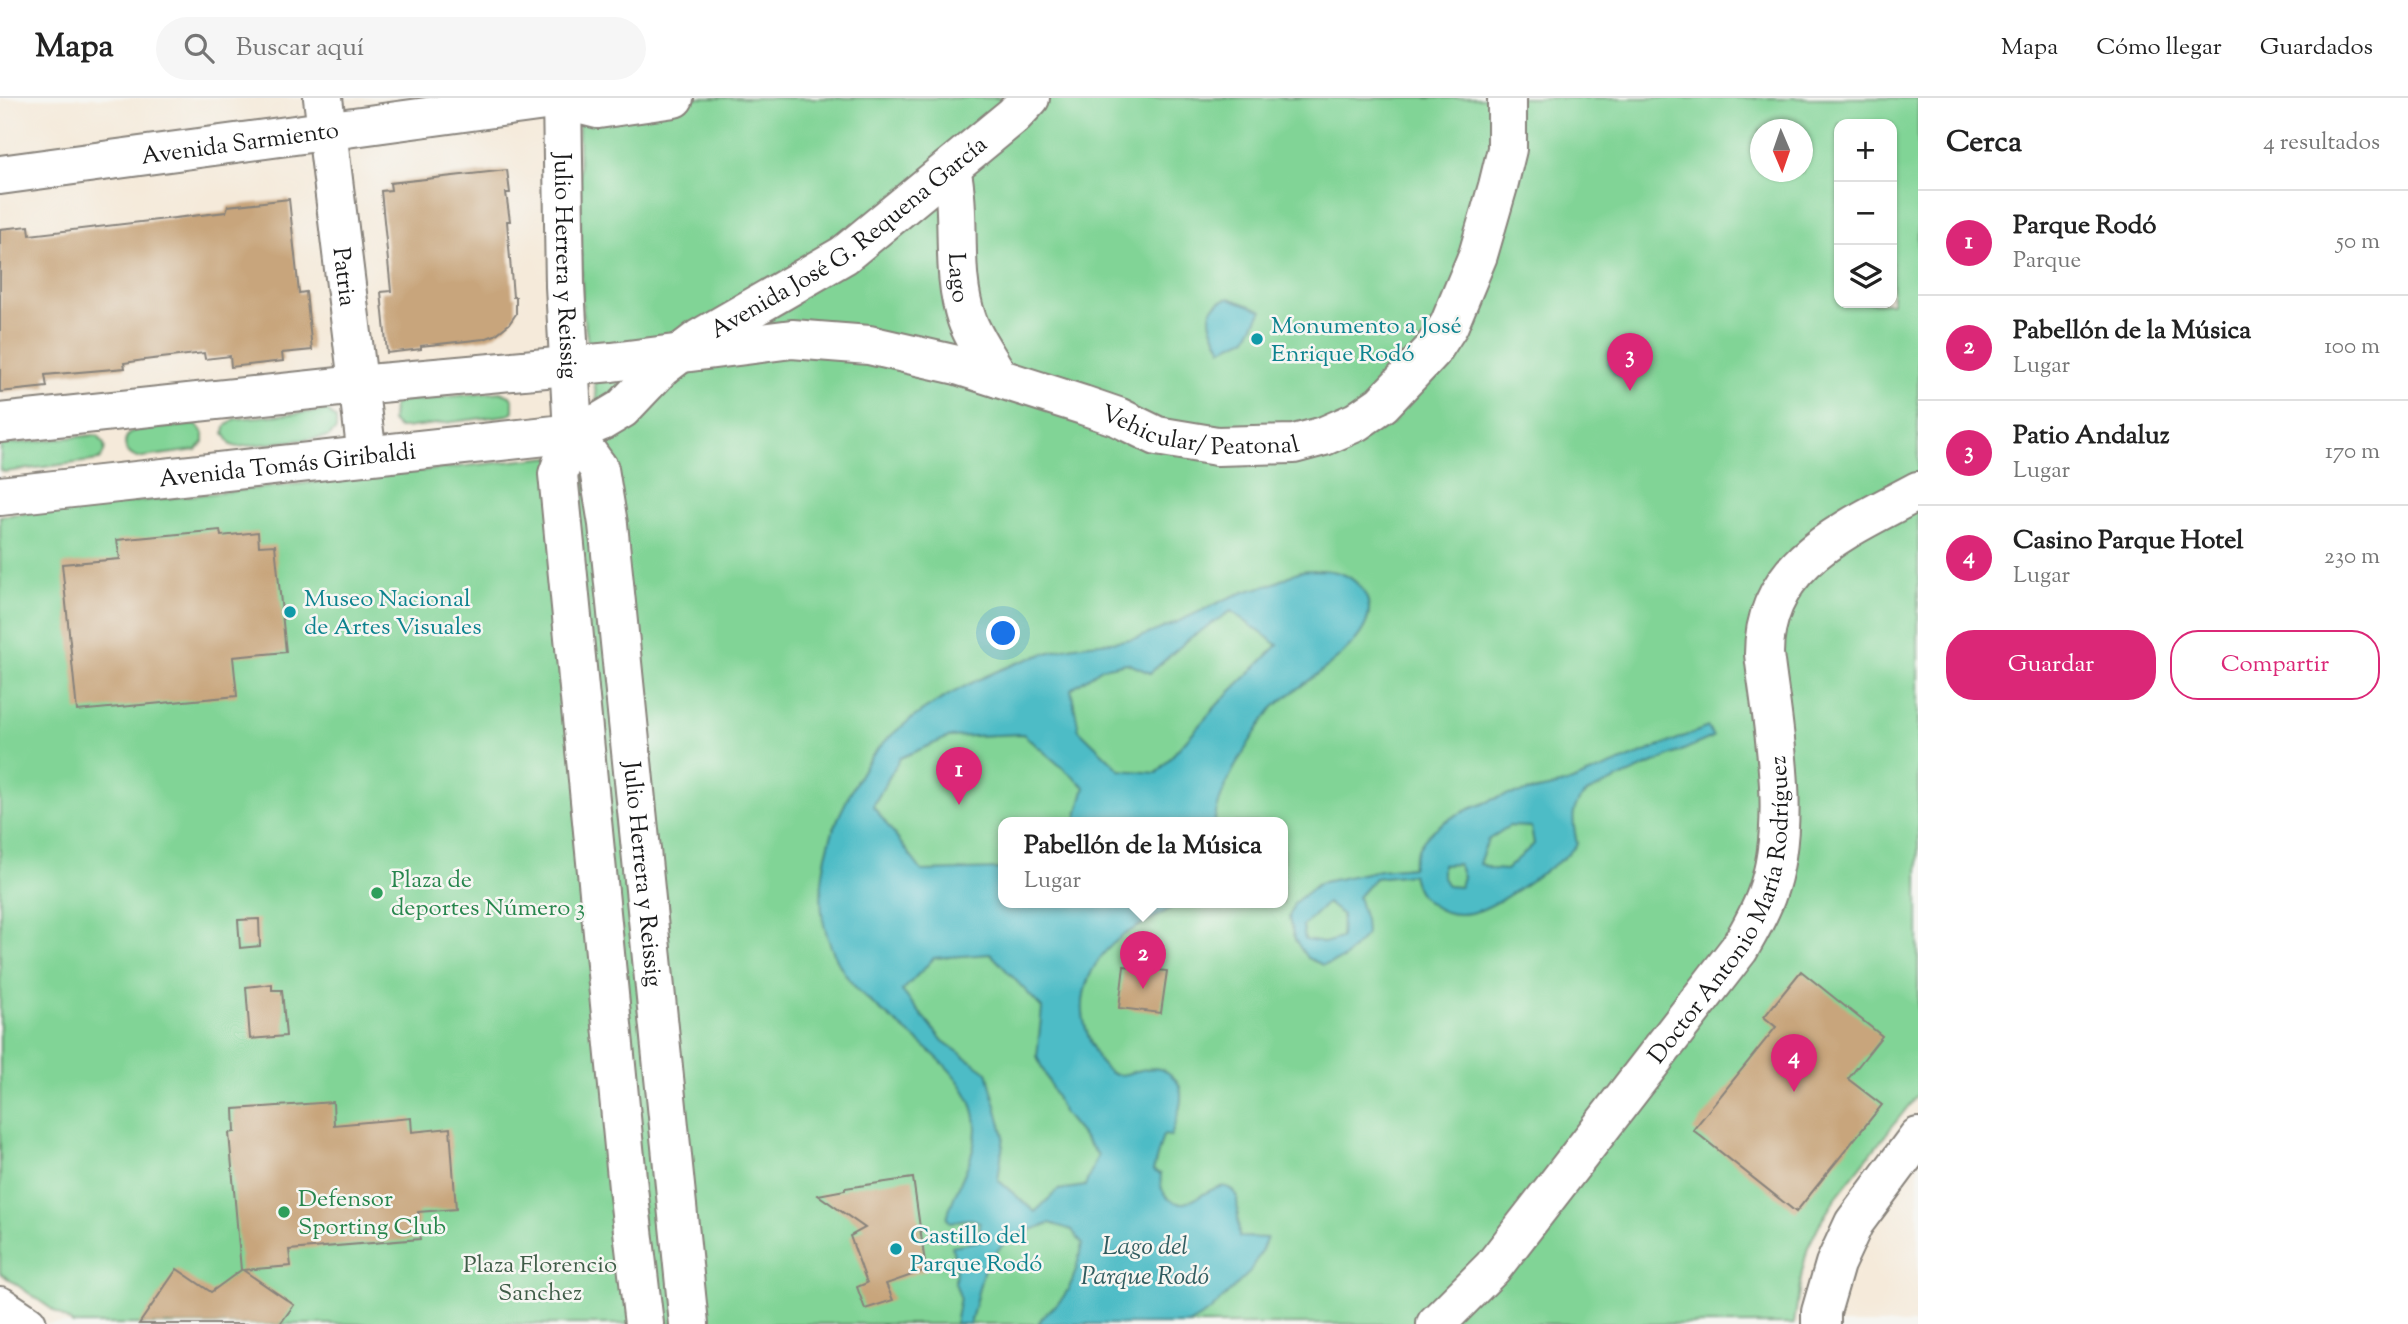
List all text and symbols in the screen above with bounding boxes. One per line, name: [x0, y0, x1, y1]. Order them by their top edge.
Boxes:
search box: [156, 17, 646, 80]
text: Mapa: [35, 24, 114, 72]
icon: search: [180, 29, 218, 67]
text: Buscar aquí: [236, 30, 364, 67]
text: Mapa: [2001, 31, 2058, 65]
text: Cómo llegar: [2096, 31, 2222, 65]
text: Guardados: [2260, 31, 2373, 65]
street label: Avenida Sarmiento: [139, 114, 341, 175]
north arrow: [1750, 119, 1813, 182]
map controls: [1834, 119, 1897, 308]
button: +: [1834, 119, 1897, 182]
text: Cerca: [1946, 122, 2022, 165]
text: 4 resultados: [2263, 127, 2380, 160]
street label: Avenida José G. Requena García: [704, 129, 995, 348]
street label: Julio Herrera y Reissig: [544, 151, 585, 380]
button: −: [1834, 182, 1897, 245]
text: Parque Rodó: [2013, 208, 2156, 245]
text: 1: [1965, 226, 1973, 259]
text: 50 m: [2336, 226, 2380, 259]
street label: Patria: [322, 245, 363, 308]
button: layers: [1834, 245, 1897, 308]
text: Parque: [2013, 245, 2081, 278]
street label: Lago: [938, 252, 977, 306]
place label: Monumento a José Enrique Rodó: [1271, 310, 1462, 372]
text: Pabellón de la Música: [2013, 313, 2251, 350]
marker: Monumento a José Enrique Rodó: [1249, 331, 1265, 347]
text: 2: [1964, 331, 1974, 364]
text: 100 m: [2324, 331, 2380, 364]
pin: 3: [1607, 333, 1653, 391]
text: Lugar: [2013, 350, 2070, 383]
street label: Vehicular/ Peatonal: [1096, 398, 1304, 465]
text: Patio Andaluz: [2013, 418, 2170, 455]
street label: Avenida Tomás Giribaldi: [157, 435, 418, 497]
text: 3: [1964, 436, 1974, 469]
text: 170 m: [2325, 436, 2380, 469]
text: Lugar: [2013, 455, 2070, 488]
text: Casino Parque Hotel: [2013, 523, 2243, 560]
text: 4: [1963, 541, 1975, 574]
text: 230 m: [2324, 541, 2380, 574]
text: Lugar: [2013, 560, 2070, 593]
place label: Museo Nacional de Artes Visuales: [304, 583, 482, 645]
marker: Museo Nacional de Artes Visuales: [282, 604, 298, 620]
your location: [986, 616, 1020, 650]
button: Guardar: [1946, 630, 2156, 700]
button: Compartir: [2170, 630, 2380, 700]
pin: 1: [936, 747, 982, 805]
street label: Doctor Antonio María Rodríguez: [1641, 754, 1799, 1072]
street label: Julio Herrera y Reissig: [613, 758, 670, 989]
popup: [998, 817, 1288, 908]
text: Pabellón de la Música: [1024, 828, 1262, 865]
place label: Plaza de deportes Número 3: [391, 864, 585, 926]
text: Lugar: [1024, 865, 1081, 898]
marker: Plaza de deportes Número 3: [369, 885, 385, 901]
pin: 2: [1120, 931, 1166, 989]
pin: 4: [1771, 1034, 1817, 1092]
place label: Defensor Sporting Club: [298, 1183, 446, 1245]
marker: Defensor Sporting Club: [276, 1204, 292, 1220]
place label: Castillo del Parque Rodó: [910, 1220, 1042, 1282]
water label: Lago del Parque Rodó: [1081, 1229, 1209, 1296]
marker: Castillo del Parque Rodó: [888, 1241, 904, 1257]
park label: Plaza Florencio Sanchez: [463, 1249, 617, 1311]

